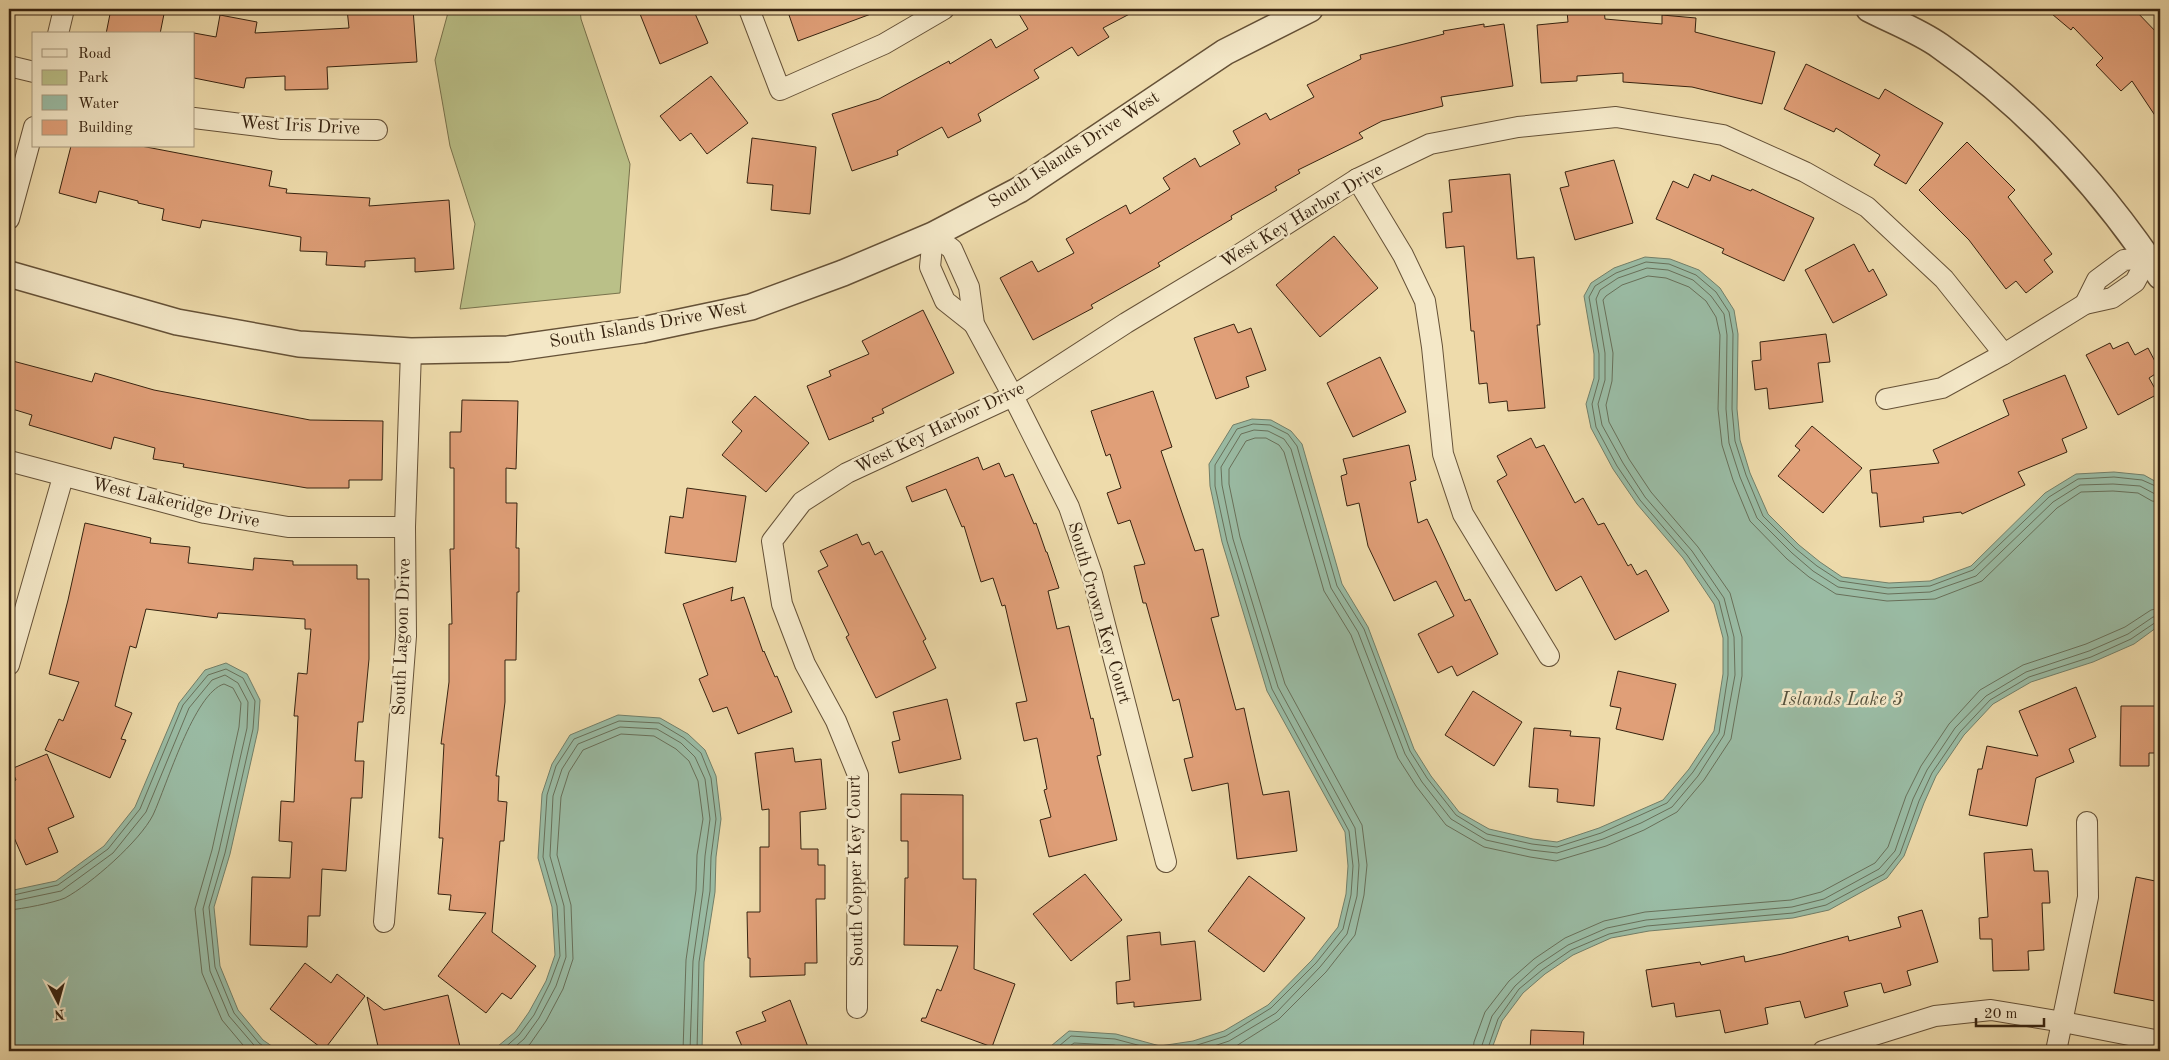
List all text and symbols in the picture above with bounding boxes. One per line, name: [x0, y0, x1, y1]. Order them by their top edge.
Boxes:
legend: [32, 32, 195, 148]
text: Road: [78, 47, 112, 62]
text: Park: [78, 71, 109, 86]
street label: South Islands Drive West: [985, 88, 1163, 212]
text: Water: [78, 97, 119, 112]
street label: West Iris Drive: [239, 114, 361, 138]
text: Building: [78, 121, 133, 136]
street label: West Key Harbor Drive: [1218, 160, 1386, 272]
street label: South Islands Drive West: [548, 299, 748, 351]
street label: West Key Harbor Drive: [853, 379, 1027, 477]
street label: West Lakeridge Drive: [90, 475, 262, 531]
street label: South Crown Key Court: [1064, 520, 1134, 706]
street label: South Lagoon Drive: [390, 558, 414, 716]
water label: Islands Lake 3: [1780, 691, 1903, 710]
street label: South Copper Key Court: [845, 775, 867, 967]
north arrow: [32, 978, 82, 1028]
scale bar: [1976, 995, 2044, 1027]
text: N: [53, 1006, 65, 1021]
text: 20 m: [1984, 1007, 2018, 1022]

